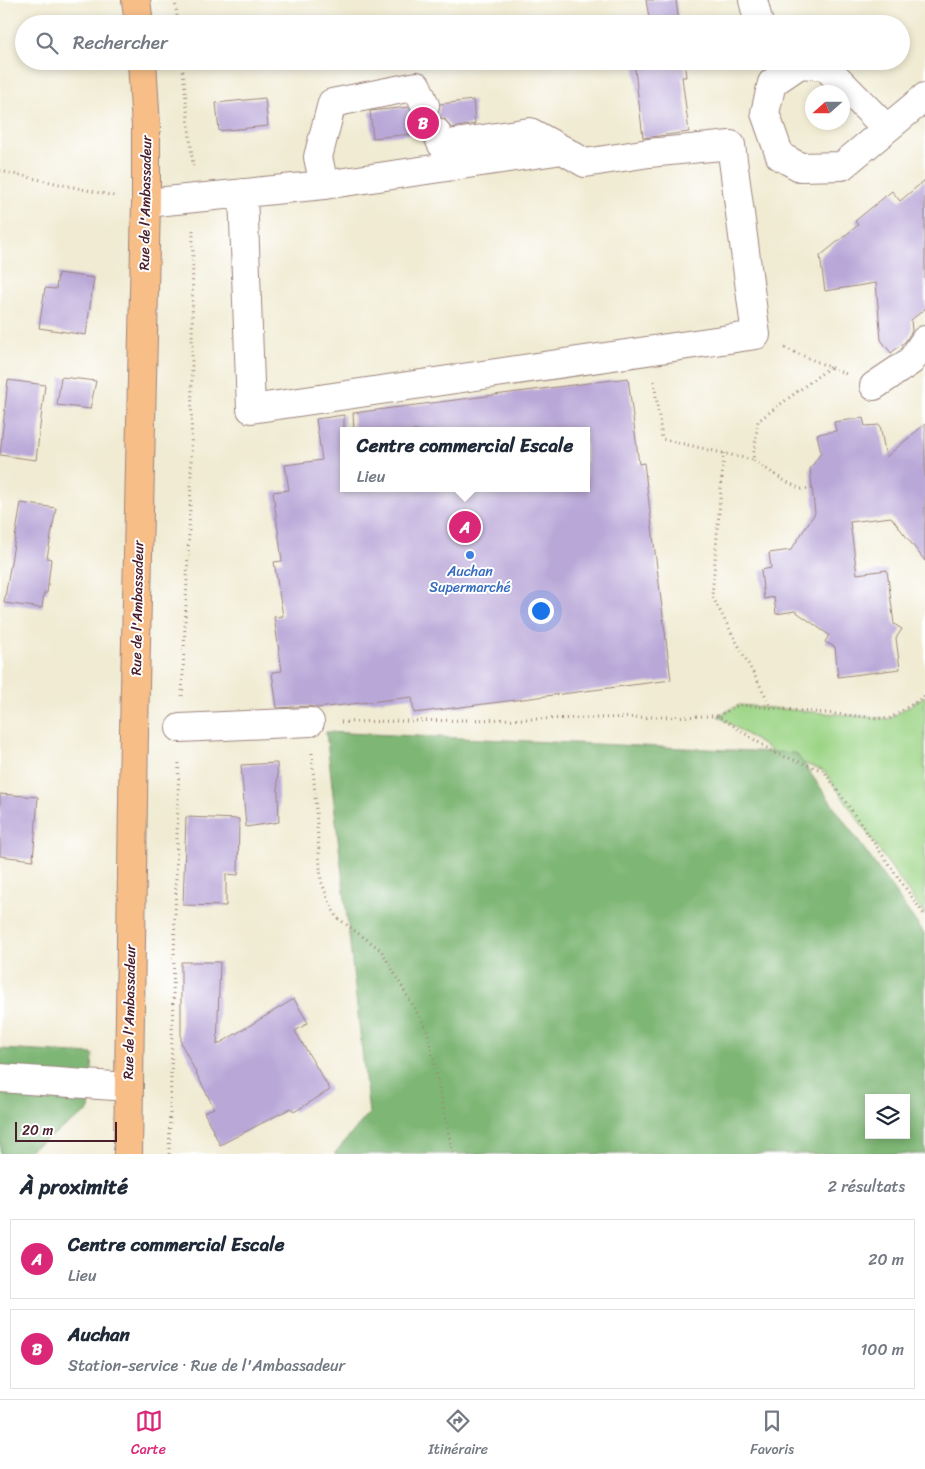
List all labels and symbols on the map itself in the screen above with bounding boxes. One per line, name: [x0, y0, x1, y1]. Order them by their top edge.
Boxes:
north arrow: [805, 85, 850, 130]
pin: B: [407, 104, 439, 142]
street label: Rue de l'Ambassadeur: [132, 134, 159, 271]
pin: A: [449, 508, 481, 546]
street label: Rue de l'Ambassadeur: [124, 539, 151, 676]
marker: Auchan Supermarché: [464, 549, 476, 561]
place label: Auchan Supermarché: [429, 559, 511, 600]
your location: [528, 598, 554, 624]
street label: Rue de l'Ambassadeur: [116, 943, 143, 1080]
scale bar: [15, 1119, 118, 1142]

